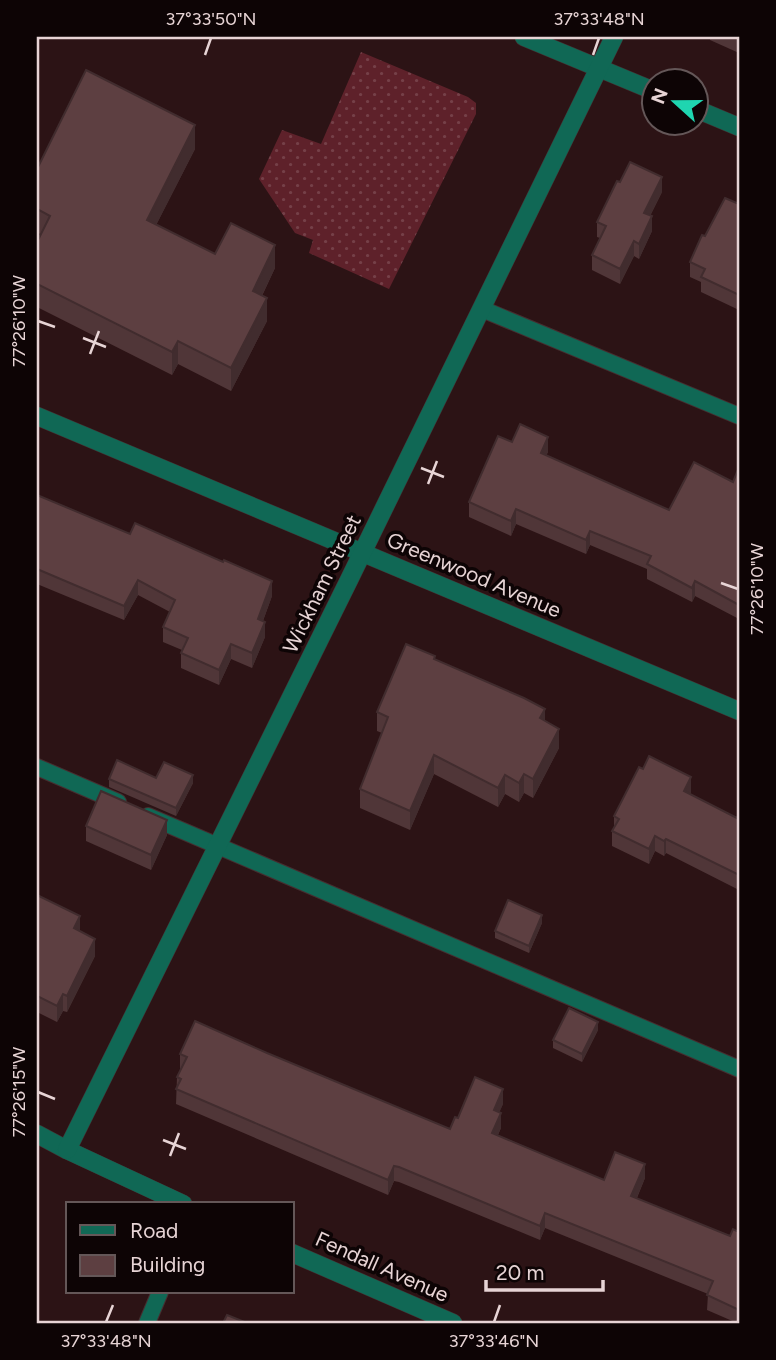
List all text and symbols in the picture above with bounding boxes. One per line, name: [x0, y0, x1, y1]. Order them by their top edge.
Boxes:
text: 37°33'50"N: [166, 8, 256, 30]
text: 37°33'48"N: [553, 8, 645, 30]
north arrow: [640, 66, 710, 136]
text: N: [646, 85, 673, 107]
text: 77°26'10"W: [8, 274, 30, 367]
street label: Wickham Street: [277, 510, 366, 657]
street label: Greenwood Avenue: [383, 527, 565, 623]
text: 77°26'10"W: [746, 542, 768, 635]
text: 77°26'15"W: [8, 1046, 30, 1137]
legend: [66, 1202, 294, 1294]
text: Road: [130, 1218, 178, 1243]
street label: Fendall Avenue: [312, 1226, 453, 1307]
scale bar: [486, 1248, 603, 1292]
text: Building: [130, 1252, 205, 1277]
text: 20 m: [496, 1260, 544, 1285]
text: 37°33'48"N: [60, 1330, 152, 1352]
text: 37°33'46"N: [449, 1330, 539, 1352]

